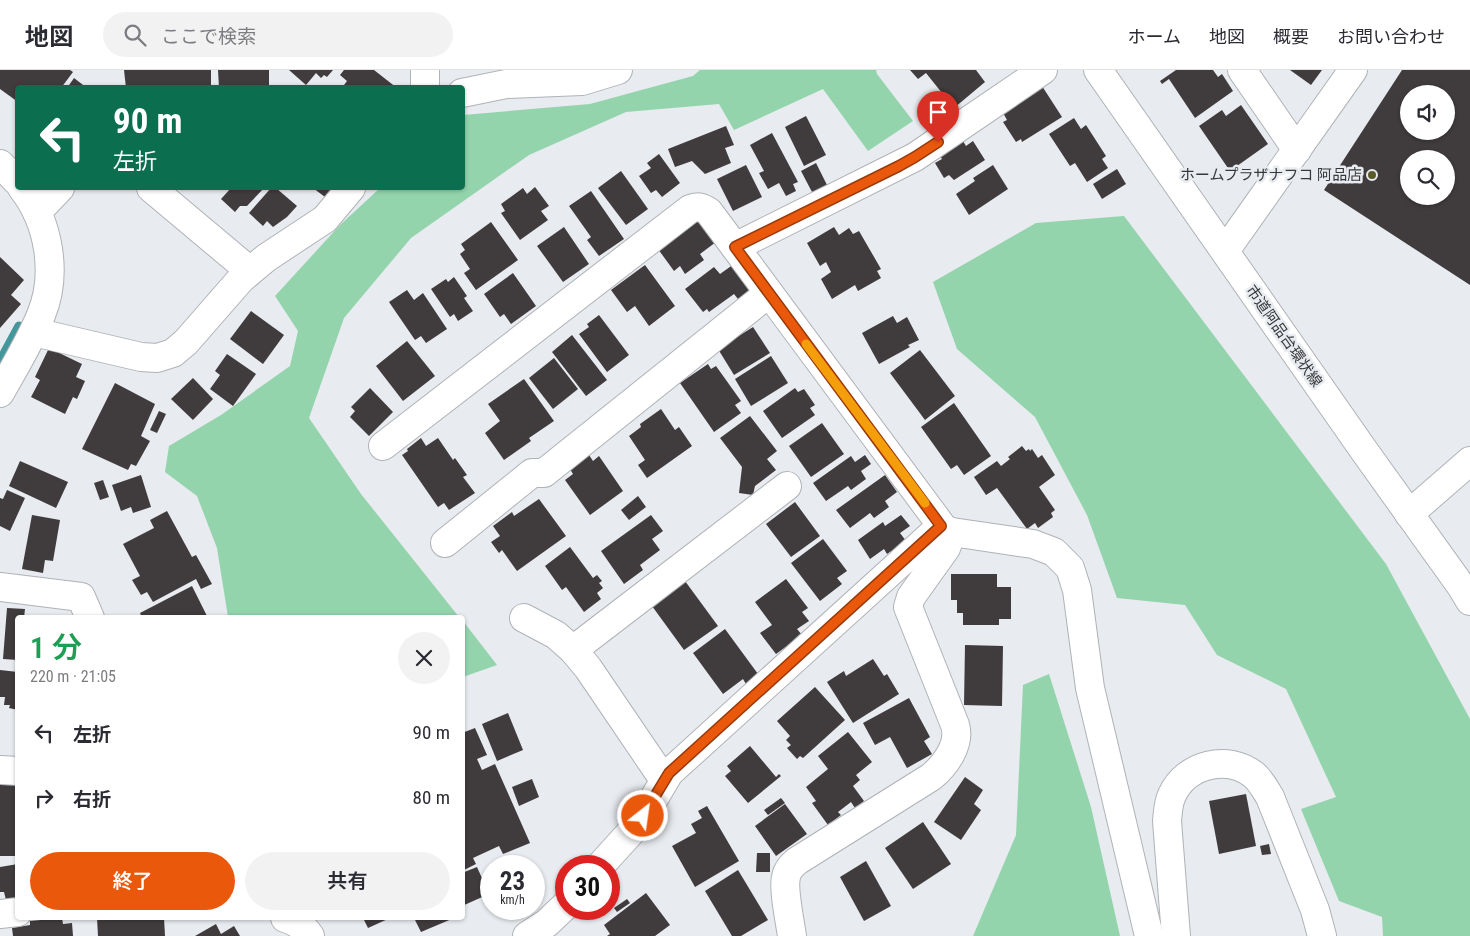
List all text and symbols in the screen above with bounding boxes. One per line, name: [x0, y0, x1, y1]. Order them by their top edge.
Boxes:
search box: [103, 12, 453, 57]
icon: search: [121, 21, 149, 49]
text: 地図: [25, 23, 73, 51]
text: ここで検索: [161, 25, 256, 48]
text: ホーム: [1128, 26, 1181, 47]
text: 地図: [1209, 26, 1245, 47]
text: 概要: [1273, 26, 1309, 47]
text: お問い合わせ: [1337, 26, 1445, 47]
map controls: [1400, 85, 1455, 205]
button: sound: [1400, 85, 1455, 140]
pin: [917, 91, 959, 142]
icon: arrive: [924, 98, 952, 126]
text: 90 m: [113, 101, 182, 142]
icon: left: [30, 105, 95, 170]
text: 左折: [113, 149, 157, 174]
button: search: [1400, 150, 1455, 205]
place label: ホームプラザナフコ 阿品店: [1180, 166, 1362, 184]
marker: ホームプラザナフコ 阿品店: [1366, 169, 1378, 181]
street label: 市道阿品台環状線: [1242, 282, 1326, 390]
text: 1 分: [30, 630, 82, 665]
button: close: [398, 632, 450, 684]
text: 220 m · 21:05: [30, 667, 116, 686]
icon: left: [30, 719, 58, 747]
text: 90 m: [413, 721, 450, 744]
text: 左折: [73, 723, 111, 746]
icon: right: [30, 784, 58, 812]
text: 80 m: [413, 786, 450, 809]
text: 右折: [73, 788, 111, 811]
position arrow: [616, 789, 668, 841]
button: 終了: [30, 852, 235, 910]
button: 共有: [245, 852, 450, 910]
speed limit sign: 30: [555, 855, 620, 920]
text: 23: [500, 867, 525, 896]
text: km/h: [500, 893, 525, 907]

